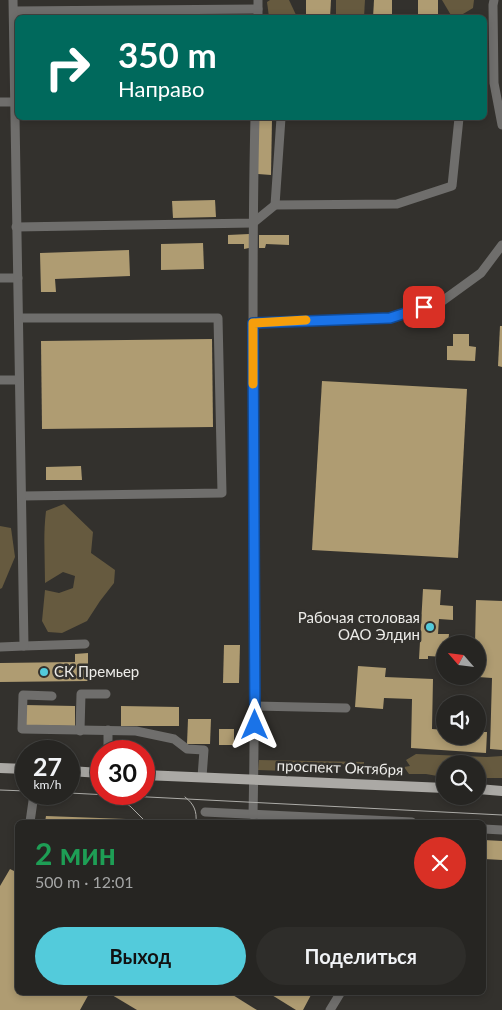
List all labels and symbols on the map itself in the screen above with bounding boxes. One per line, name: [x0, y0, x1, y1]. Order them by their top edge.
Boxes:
pin: [403, 286, 445, 328]
place label: Рабочая столовая ОАО Элдин: [298, 608, 420, 643]
marker: Рабочая столовая ОАО Элдин: [424, 621, 436, 633]
north arrow: [436, 635, 486, 685]
place label: СК Премьер: [54, 662, 139, 680]
marker: СК Премьер: [38, 666, 50, 678]
position arrow: [228, 698, 280, 750]
speed limit sign: 30: [90, 740, 155, 805]
street label: проспект Октября: [276, 756, 404, 778]

